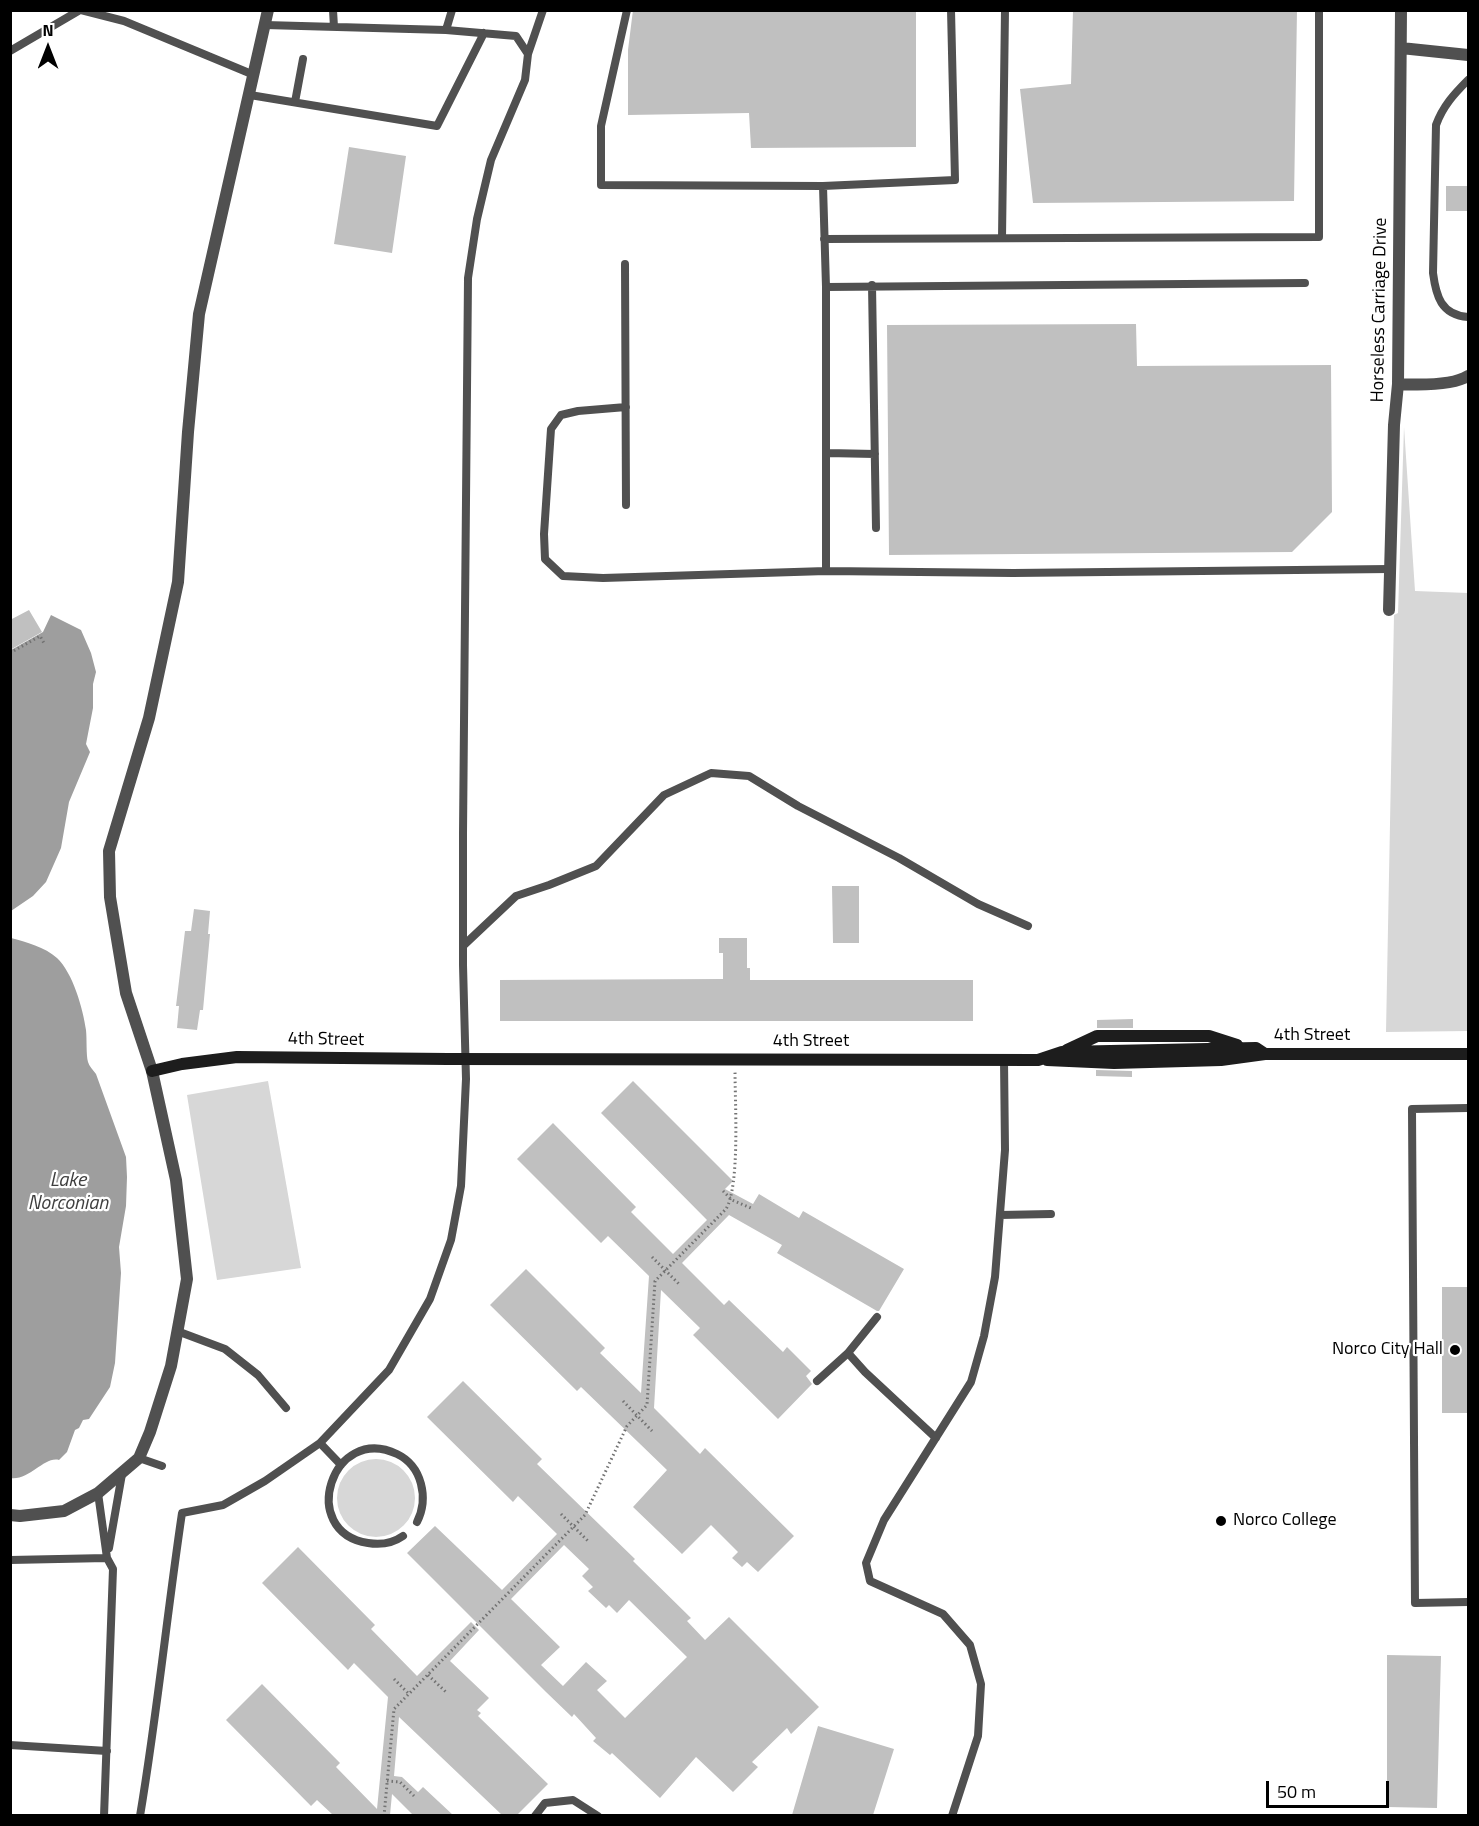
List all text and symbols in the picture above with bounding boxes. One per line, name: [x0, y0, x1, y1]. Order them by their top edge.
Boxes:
north arrow: [18, 18, 78, 78]
text: N: [42, 18, 54, 42]
street label: Horseless Carriage Drive: [1368, 217, 1392, 403]
street label: 4th Street: [1274, 1025, 1350, 1047]
street label: 4th Street: [288, 1029, 364, 1051]
street label: 4th Street: [773, 1031, 849, 1053]
water label: Lake Norconian: [28, 1169, 108, 1216]
place label: Norco City Hall: [1332, 1339, 1443, 1361]
marker: Norco City Hall: [1448, 1343, 1462, 1357]
place label: Norco College: [1233, 1510, 1337, 1532]
marker: Norco College: [1214, 1514, 1228, 1528]
scale bar: [1269, 1769, 1392, 1807]
text: 50 m: [1277, 1778, 1316, 1805]

